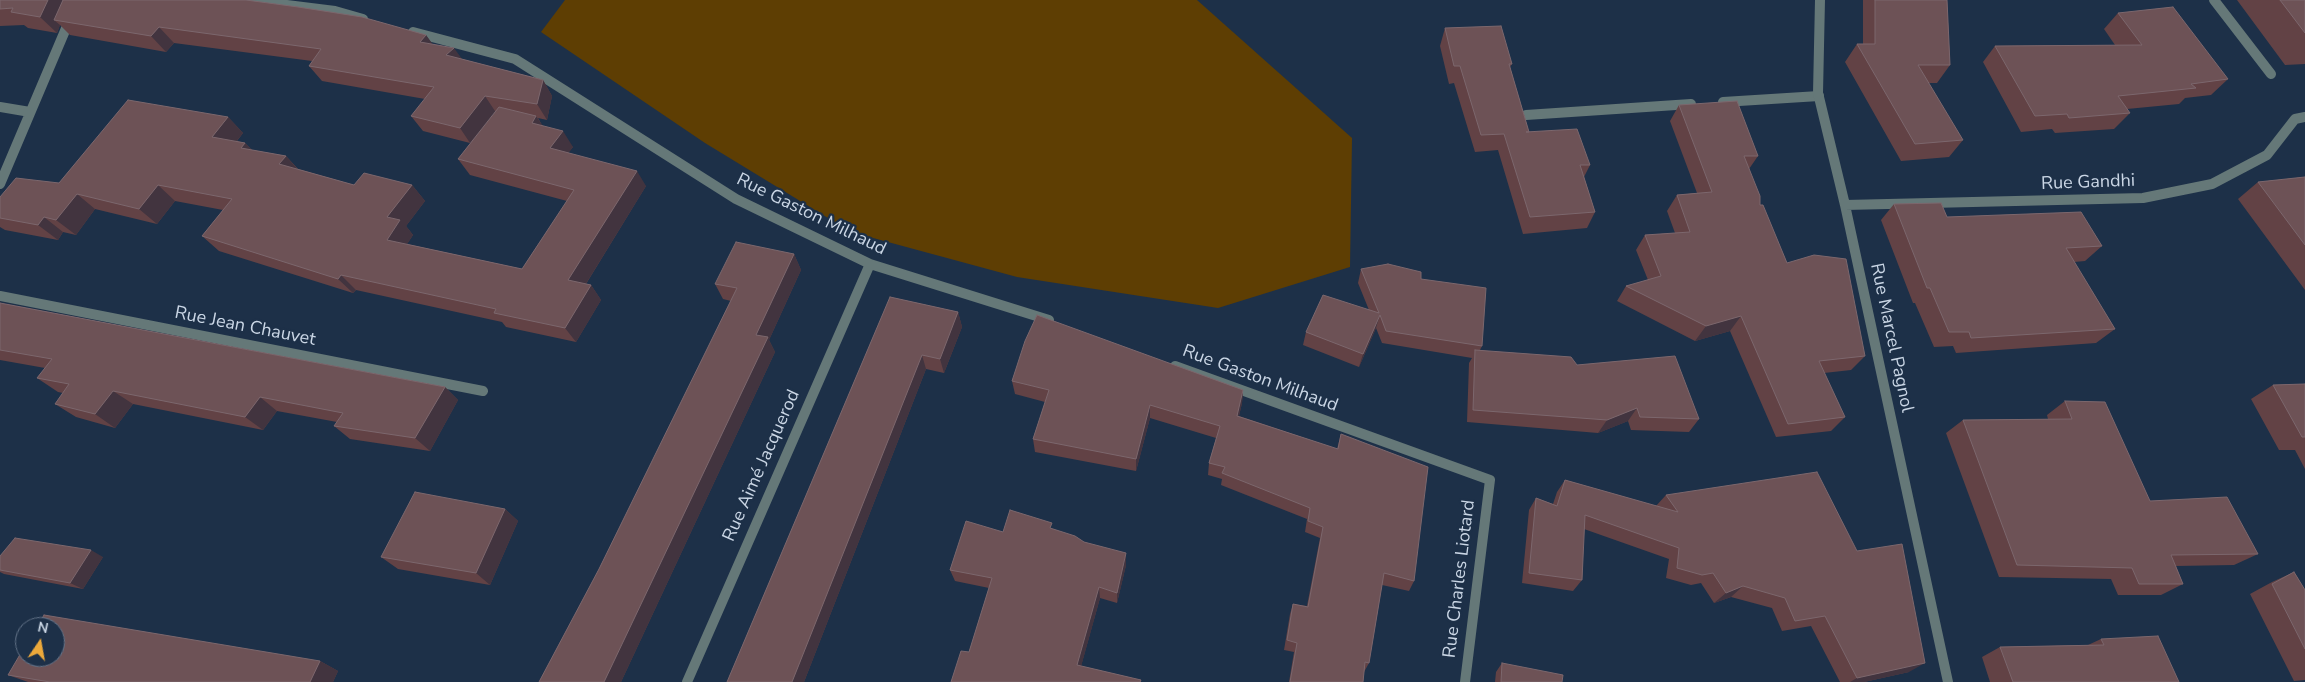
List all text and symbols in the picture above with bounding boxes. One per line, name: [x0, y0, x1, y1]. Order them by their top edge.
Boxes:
street label: Rue Gaston Milhaud: [733, 169, 889, 261]
street label: Rue Gandhi: [2041, 171, 2135, 195]
street label: Rue Marcel Pagnol: [1865, 261, 1917, 415]
street label: Rue Jean Chauvet: [173, 303, 317, 351]
street label: Rue Gaston Milhaud: [1179, 341, 1341, 417]
street label: Rue Aimé Jacquerod: [719, 387, 805, 545]
street label: Rue Charles Liotard: [1440, 499, 1480, 659]
north arrow: [15, 617, 65, 667]
text: N: [36, 617, 50, 638]

